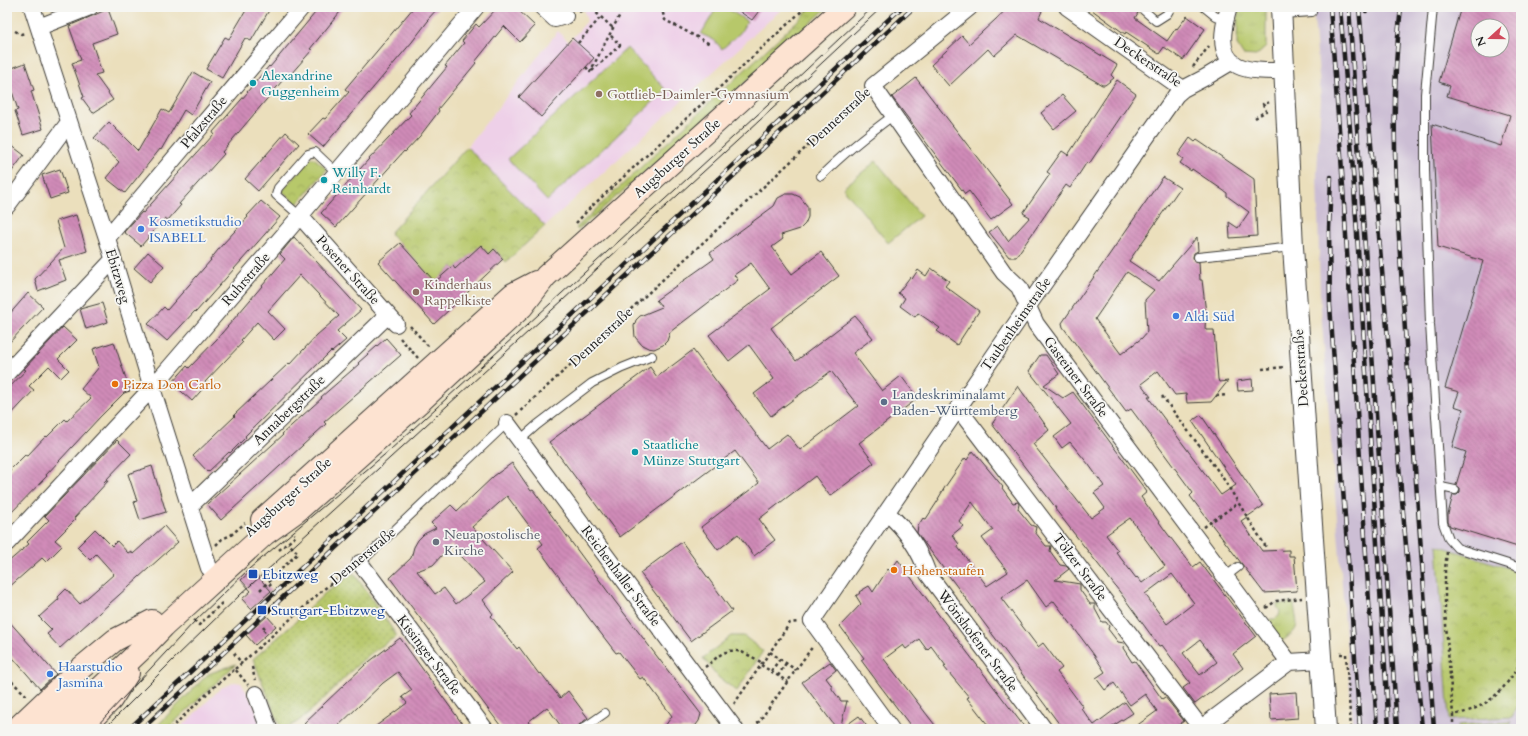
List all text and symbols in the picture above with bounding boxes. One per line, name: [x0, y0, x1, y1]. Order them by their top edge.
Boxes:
north arrow: [1470, 18, 1510, 58]
street label: Deckerstraße: [1110, 32, 1186, 92]
text: N: [1472, 34, 1490, 49]
place label: Alexandrine Guggenheim: [261, 66, 340, 101]
marker: Alexandrine Guggenheim: [248, 78, 258, 88]
street label: Dennerstraße: [803, 83, 875, 151]
place label: Gottlieb-Daimler-Gymnasium: [607, 85, 789, 104]
marker: Gottlieb-Daimler-Gymnasium: [594, 89, 604, 99]
street label: Pfalzstraße: [176, 92, 232, 152]
street label: Augsburger Straße: [629, 114, 725, 202]
place label: Willy F. Reinhardt: [331, 163, 391, 198]
marker: Willy F. Reinhardt: [319, 175, 329, 185]
place label: Kosmetikstudio ISABELL: [149, 212, 242, 247]
marker: Kosmetikstudio ISABELL: [136, 224, 146, 234]
street label: Posener Straße: [312, 231, 384, 309]
street label: Ebitzweg: [101, 246, 135, 306]
street label: Ruhrstraße: [217, 248, 275, 310]
street label: Taubenheimstraße: [976, 273, 1056, 375]
place label: Kinderhaus Rappelkiste: [424, 275, 492, 310]
marker: Kinderhaus Rappelkiste: [411, 287, 421, 297]
street label: Dennerstraße: [565, 303, 637, 371]
place label: Aldi Süd: [1184, 307, 1235, 326]
marker: Aldi Süd: [1171, 311, 1181, 321]
street label: Deckerstraße: [1289, 328, 1313, 408]
street label: Gasteiner Straße: [1039, 333, 1113, 421]
street label: Annabergstraße: [249, 371, 329, 449]
place label: Pizza Don Carlo: [123, 375, 222, 394]
marker: Pizza Don Carlo: [110, 379, 120, 389]
place label: Landeskriminalamt Baden-Württemberg: [892, 385, 1018, 420]
marker: Landeskriminalamt Baden-Württemberg: [879, 397, 889, 407]
place label: Staatliche Münze Stuttgart: [643, 435, 740, 470]
marker: Staatliche Münze Stuttgart: [630, 447, 640, 457]
street label: Augsburger Straße: [240, 453, 336, 541]
street label: Reichenhaller Straße: [577, 522, 665, 630]
street label: Dennerstraße: [326, 523, 400, 589]
place label: Neuapostolische Kirche: [444, 525, 540, 560]
street label: Tölzer Straße: [1048, 529, 1112, 605]
marker: Neuapostolische Kirche: [431, 537, 441, 547]
place label: Hohenstaufen: [902, 561, 985, 580]
place label: Ebitzweg: [262, 565, 318, 584]
marker: Hohenstaufen: [889, 565, 899, 575]
marker: Ebitzweg: [247, 568, 259, 580]
street label: Wörishofener Straße: [933, 585, 1023, 696]
place label: Stuttgart-Ebitzweg: [271, 601, 385, 620]
marker: Stuttgart-Ebitzweg: [256, 604, 268, 616]
street label: Kissinger Straße: [393, 611, 465, 699]
place label: Haarstudio Jasmina: [56, 657, 123, 692]
marker: Haarstudio Jasmina: [45, 669, 55, 679]

